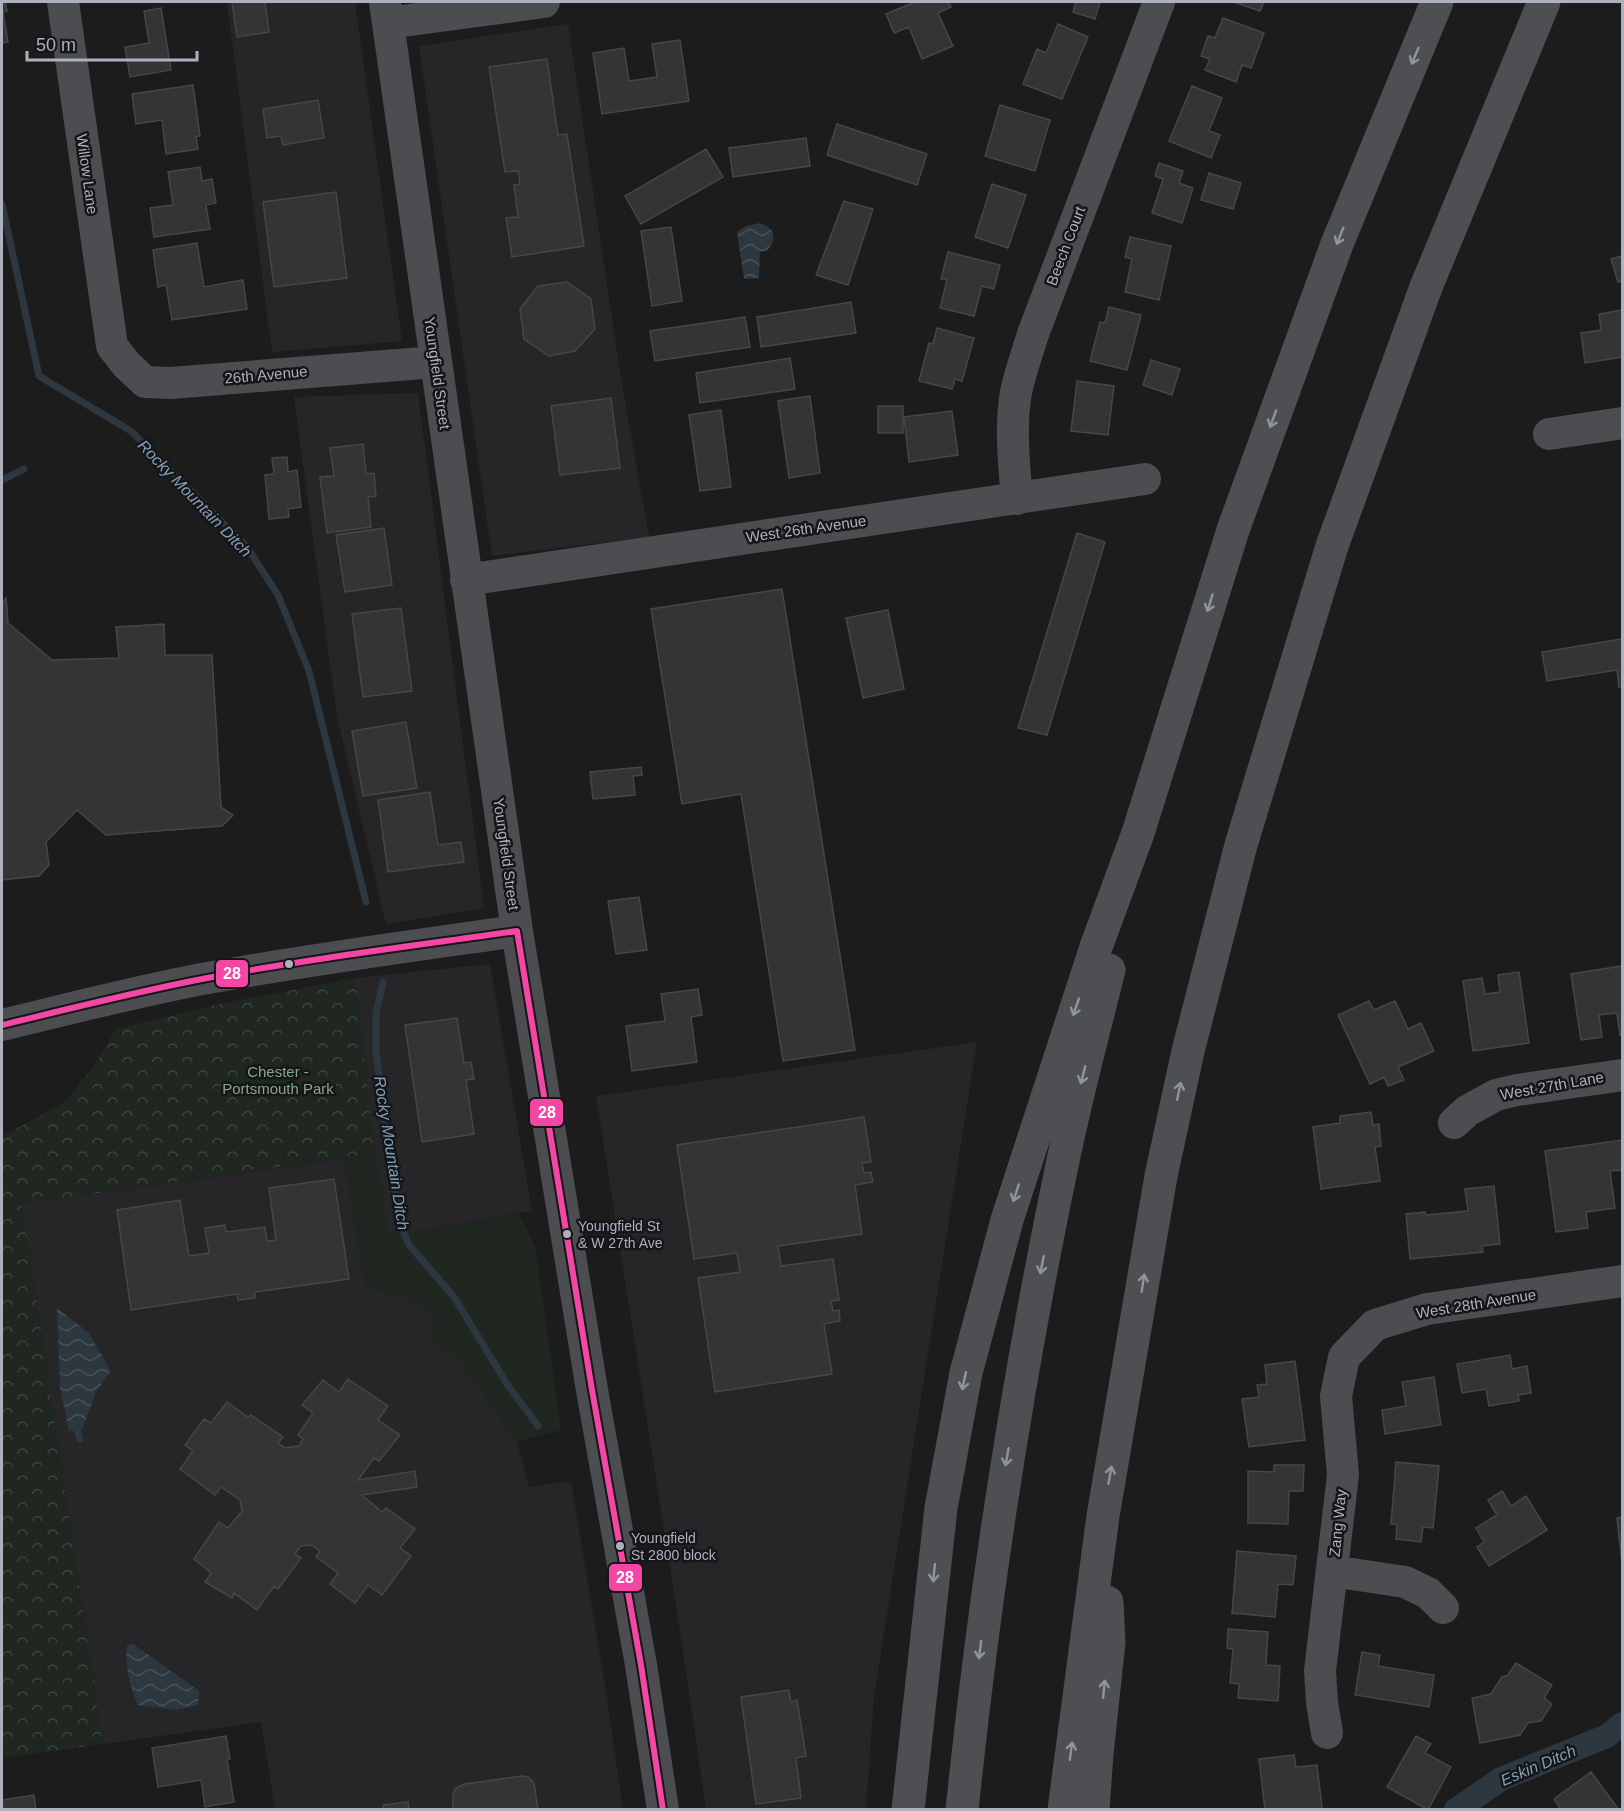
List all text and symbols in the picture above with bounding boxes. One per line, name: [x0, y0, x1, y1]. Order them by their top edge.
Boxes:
scale bar: [27, 24, 196, 62]
text: 50 m: [36, 35, 76, 55]
one-way arrow: [1409, 46, 1420, 64]
street label: Willow Lane: [73, 133, 102, 215]
street label: Beech Court: [1043, 203, 1089, 288]
one-way arrow: [1334, 226, 1345, 244]
street label: Youngfield Street: [421, 315, 454, 431]
street label: 26th Avenue: [224, 362, 308, 387]
one-way arrow: [1267, 409, 1278, 428]
water label: Rocky Mountain Ditch: [134, 436, 255, 560]
street label: West 26th Avenue: [745, 512, 867, 545]
one-way arrow: [1204, 593, 1215, 612]
street label: Youngfield Street: [490, 796, 523, 912]
unlabelled marker: [283, 958, 295, 970]
line badge: 28: [215, 959, 249, 988]
text: 28: [223, 965, 241, 982]
one-way arrow: [1070, 997, 1081, 1016]
park label: Chester - Portsmouth Park: [222, 1063, 334, 1097]
one-way arrow: [1077, 1065, 1089, 1084]
street label: West 27th Lane: [1499, 1068, 1605, 1103]
water label: Rocky Mountain Ditch: [371, 1075, 412, 1231]
one-way arrow: [1174, 1082, 1185, 1102]
line badge: 28: [529, 1098, 564, 1127]
text: 28: [538, 1104, 556, 1121]
one-way arrow: [1010, 1183, 1021, 1202]
place label: Youngfield St & W 27th Ave: [578, 1218, 663, 1251]
marker: Youngfield St & W 27th Ave: [561, 1228, 573, 1240]
one-way arrow: [1036, 1255, 1047, 1275]
one-way arrow: [1138, 1274, 1149, 1293]
street label: West 28th Avenue: [1415, 1286, 1537, 1321]
one-way arrow: [958, 1371, 970, 1390]
one-way arrow: [1001, 1447, 1012, 1466]
one-way arrow: [1105, 1466, 1116, 1486]
street label: Zang Way: [1326, 1488, 1350, 1558]
place label: Youngfield St 2800 block: [631, 1530, 717, 1563]
marker: Youngfield St 2800 block: [614, 1540, 626, 1552]
line badge: 28: [608, 1563, 643, 1592]
one-way arrow: [928, 1563, 939, 1582]
text: 28: [616, 1569, 634, 1586]
one-way arrow: [974, 1640, 985, 1660]
one-way arrow: [1099, 1679, 1110, 1699]
one-way arrow: [1066, 1742, 1077, 1762]
water label: Eskin Ditch: [1498, 1742, 1578, 1789]

